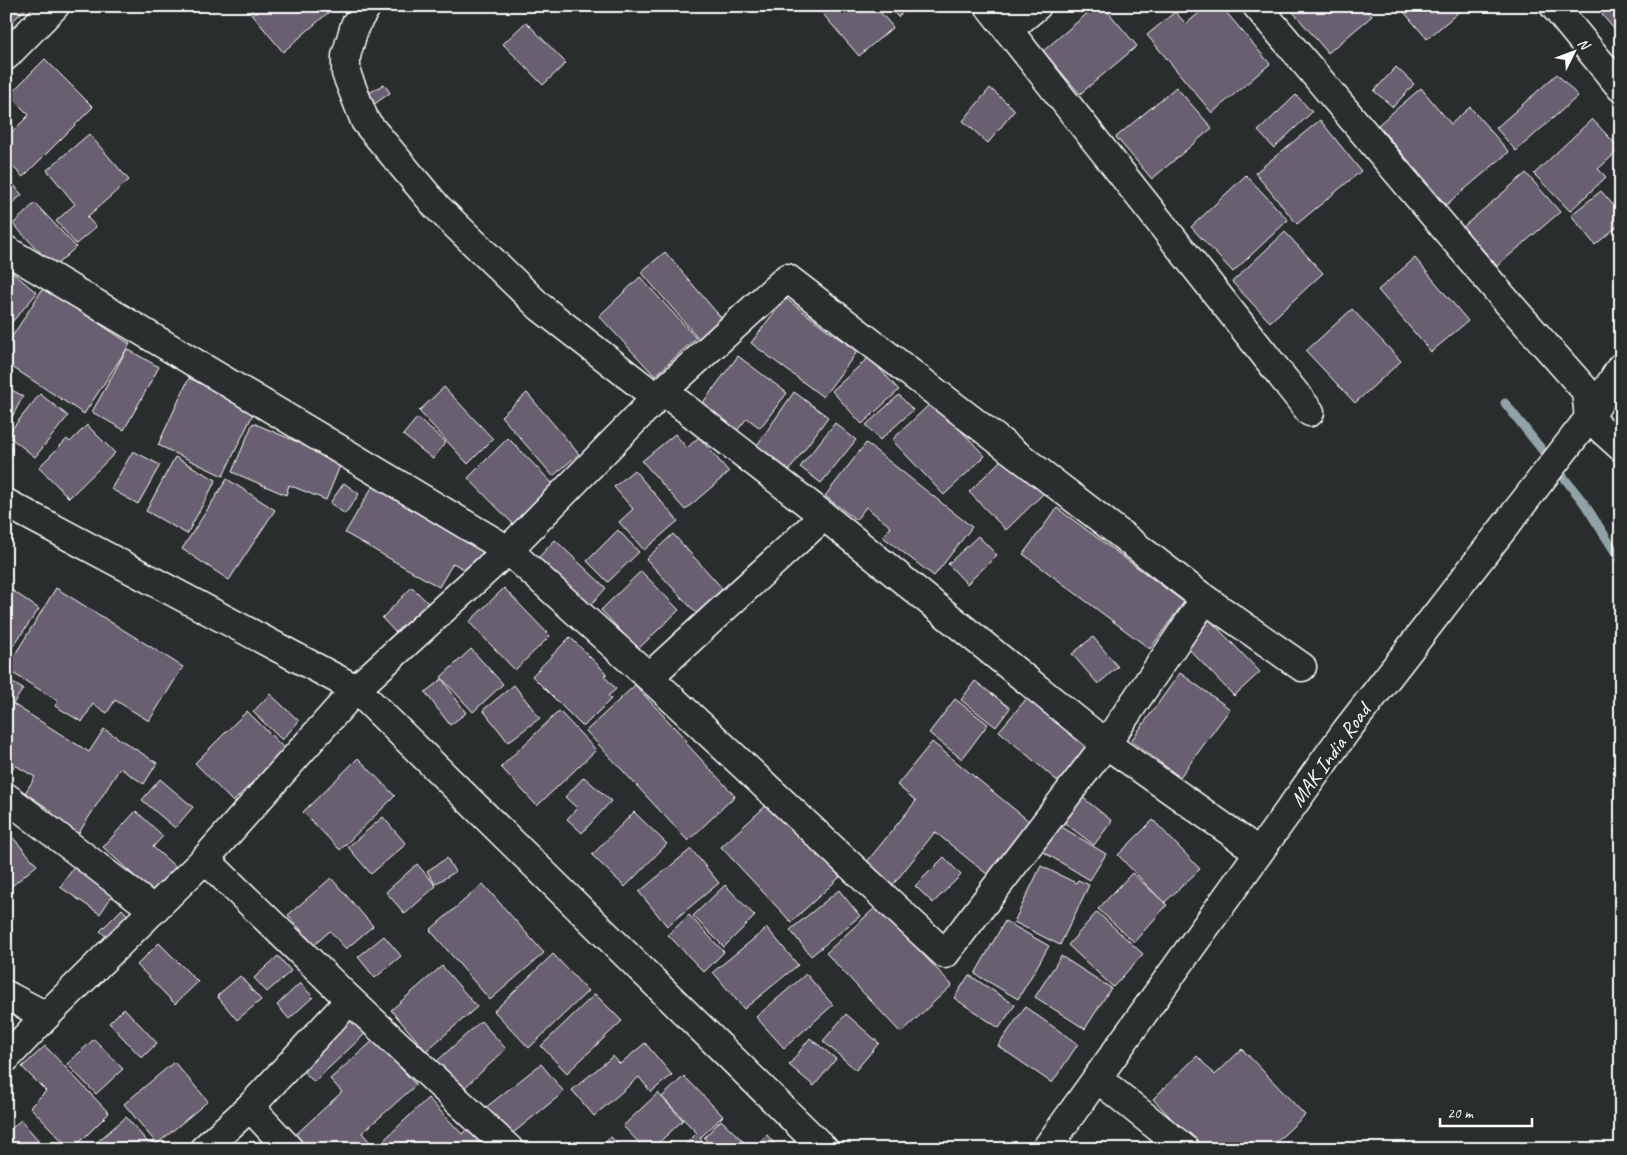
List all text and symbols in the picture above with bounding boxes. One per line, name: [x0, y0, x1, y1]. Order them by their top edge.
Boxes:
north arrow: [1550, 28, 1600, 78]
text: N: [1574, 35, 1594, 54]
street label: MAK India Road: [1284, 696, 1378, 811]
scale bar: [1440, 1095, 1532, 1127]
text: 20 m: [1447, 1104, 1474, 1123]

